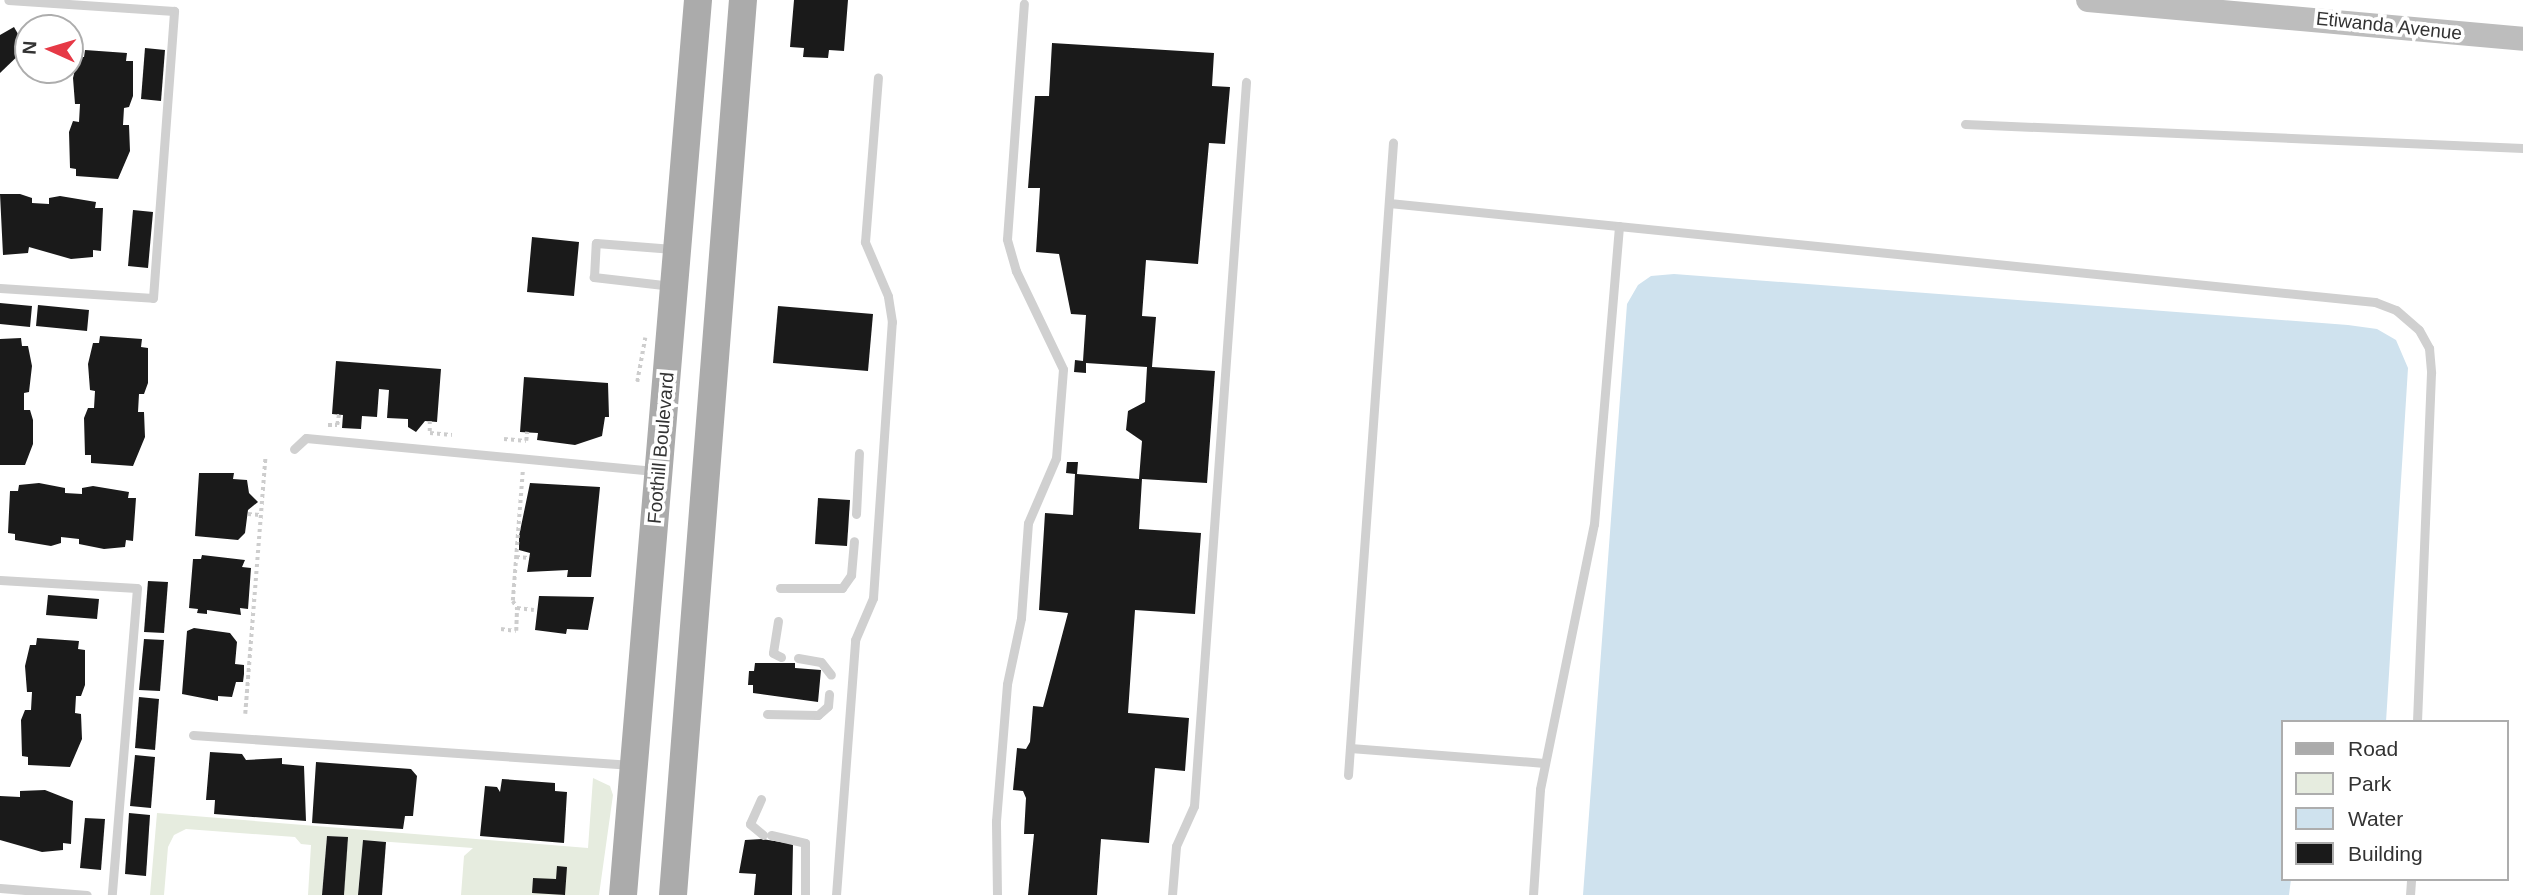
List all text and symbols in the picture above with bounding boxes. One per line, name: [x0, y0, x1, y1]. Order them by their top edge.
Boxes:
street label: Etiwanda Avenue: [2314, 7, 2464, 45]
north arrow: [14, 14, 84, 84]
text: N: [19, 40, 41, 55]
street label: Foothill Boulevard: [643, 371, 679, 525]
legend: [2282, 720, 2509, 881]
text: Road: [2348, 737, 2398, 760]
text: Park: [2348, 772, 2391, 795]
text: Water: [2348, 807, 2403, 830]
text: Building: [2348, 842, 2423, 865]

